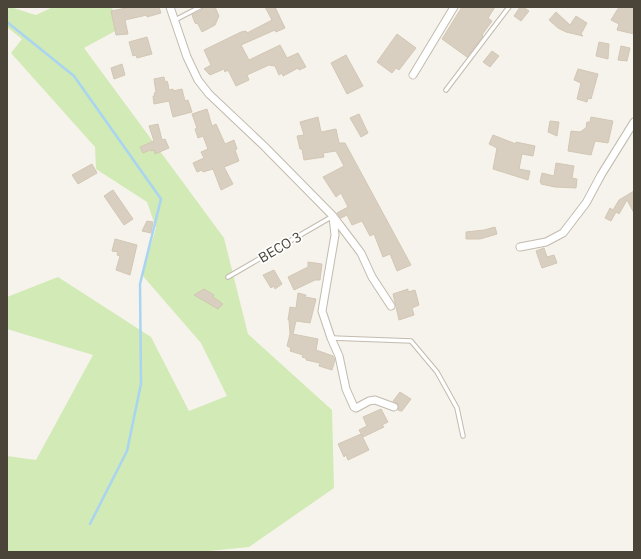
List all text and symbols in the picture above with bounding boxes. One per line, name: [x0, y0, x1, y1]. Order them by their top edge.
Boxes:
street label: BECO 3: [255, 227, 305, 267]

